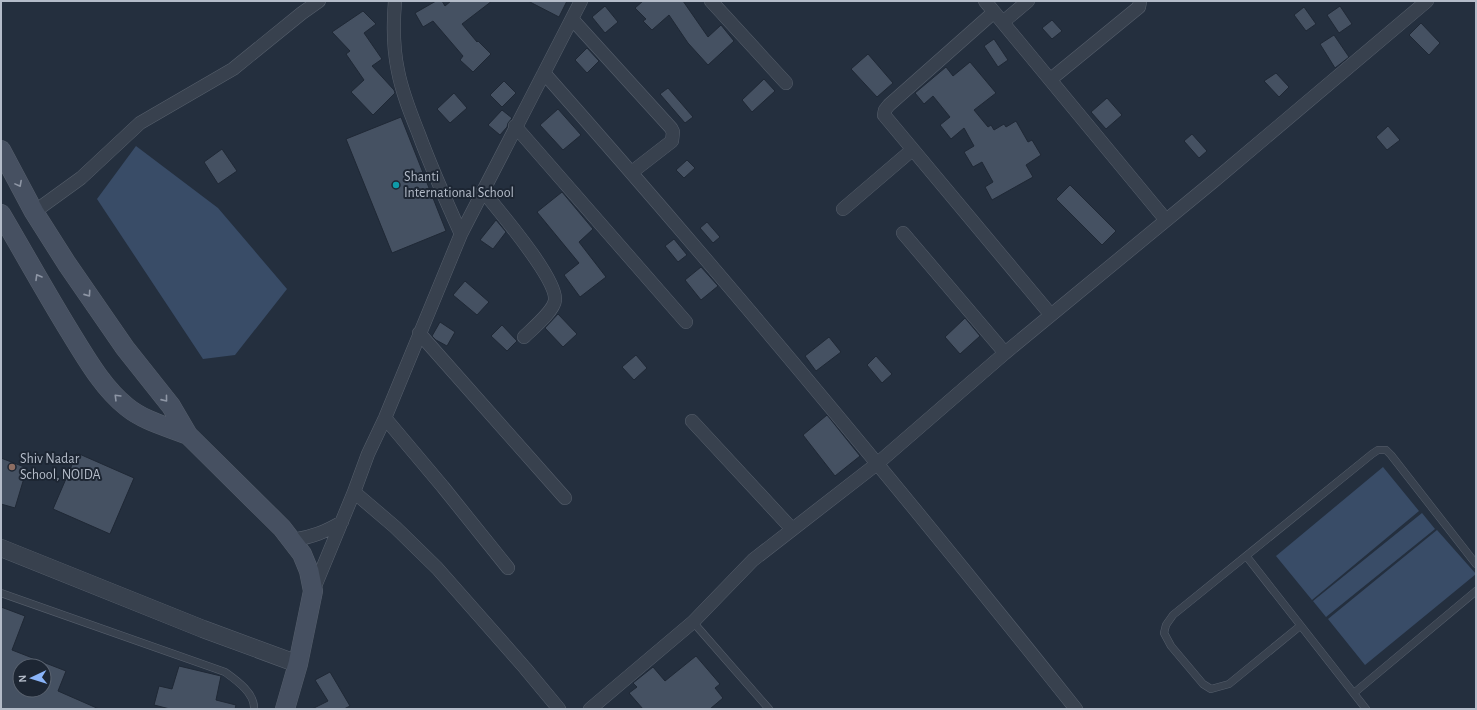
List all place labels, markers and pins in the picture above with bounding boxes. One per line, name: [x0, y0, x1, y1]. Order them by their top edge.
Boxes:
place label: Shanti International School: [404, 170, 514, 200]
marker: Shanti International School: [391, 180, 401, 190]
place label: Shiv Nadar School, NOIDA: [20, 452, 101, 482]
marker: Shiv Nadar School, NOIDA: [7, 462, 17, 472]

